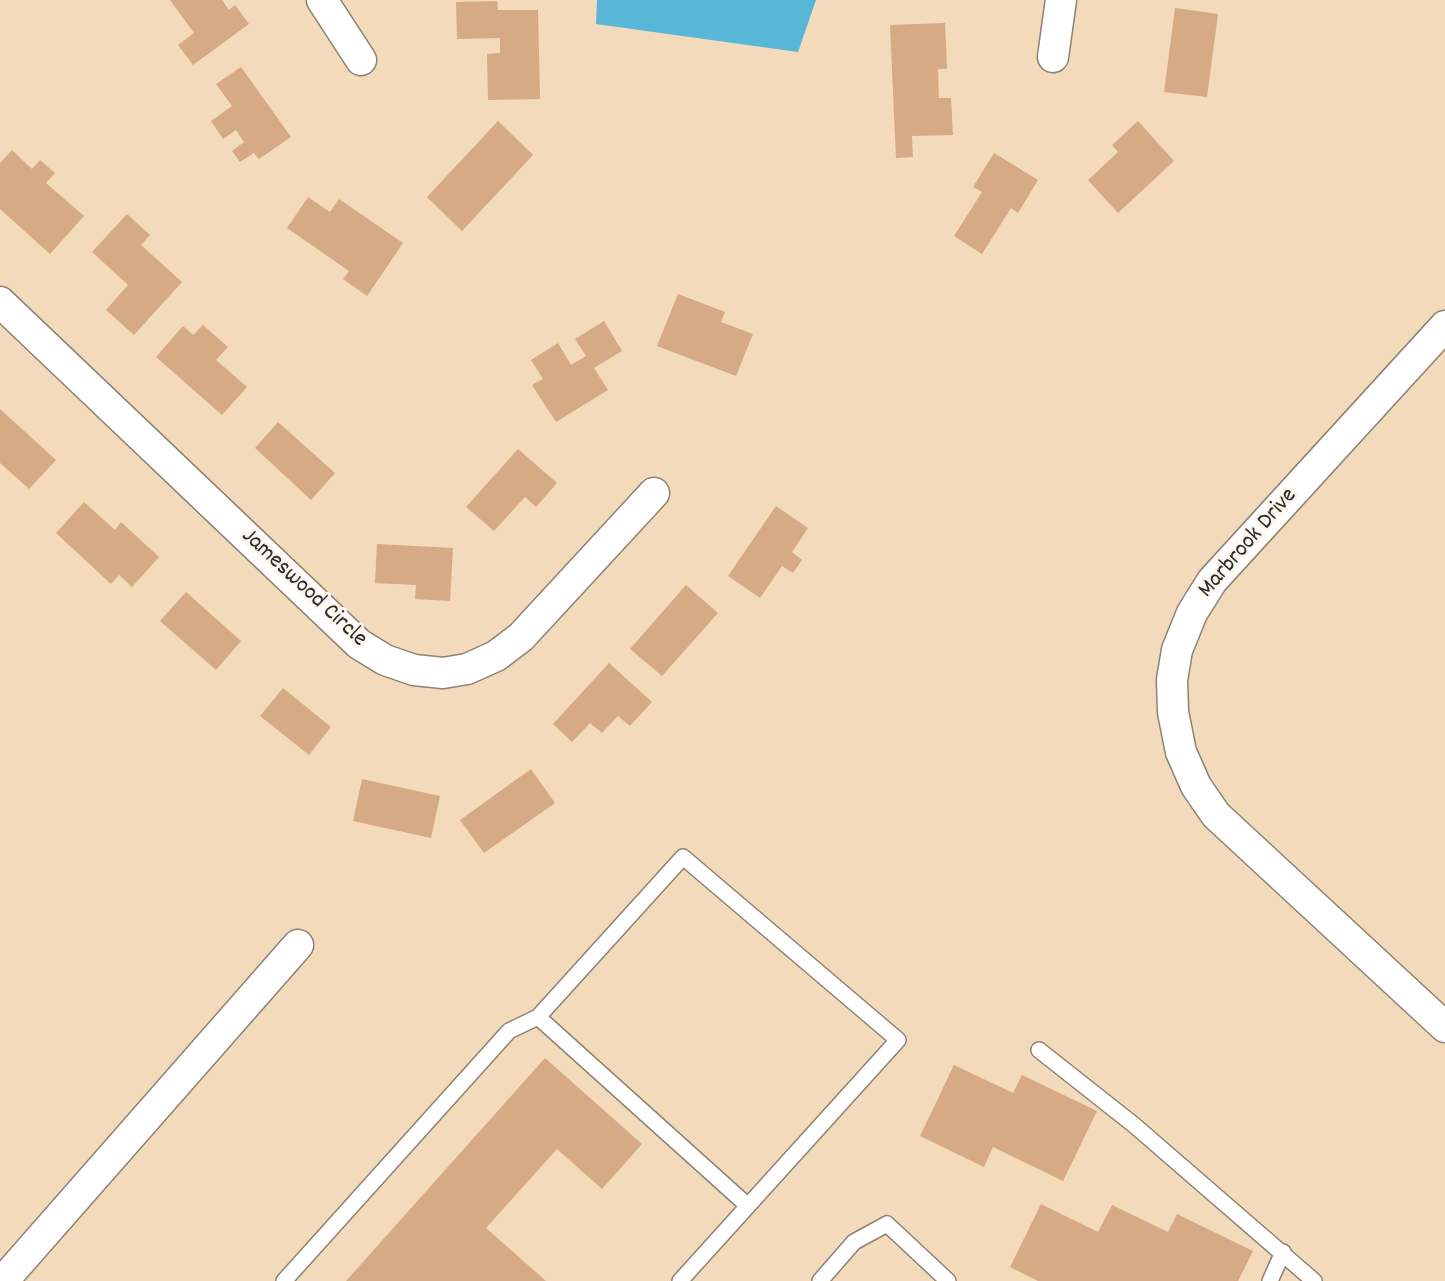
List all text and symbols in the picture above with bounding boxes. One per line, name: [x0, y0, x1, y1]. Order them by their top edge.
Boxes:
street label: Marbrook Drive: [1193, 483, 1305, 605]
street label: Jameswood Circle: [234, 523, 372, 655]

